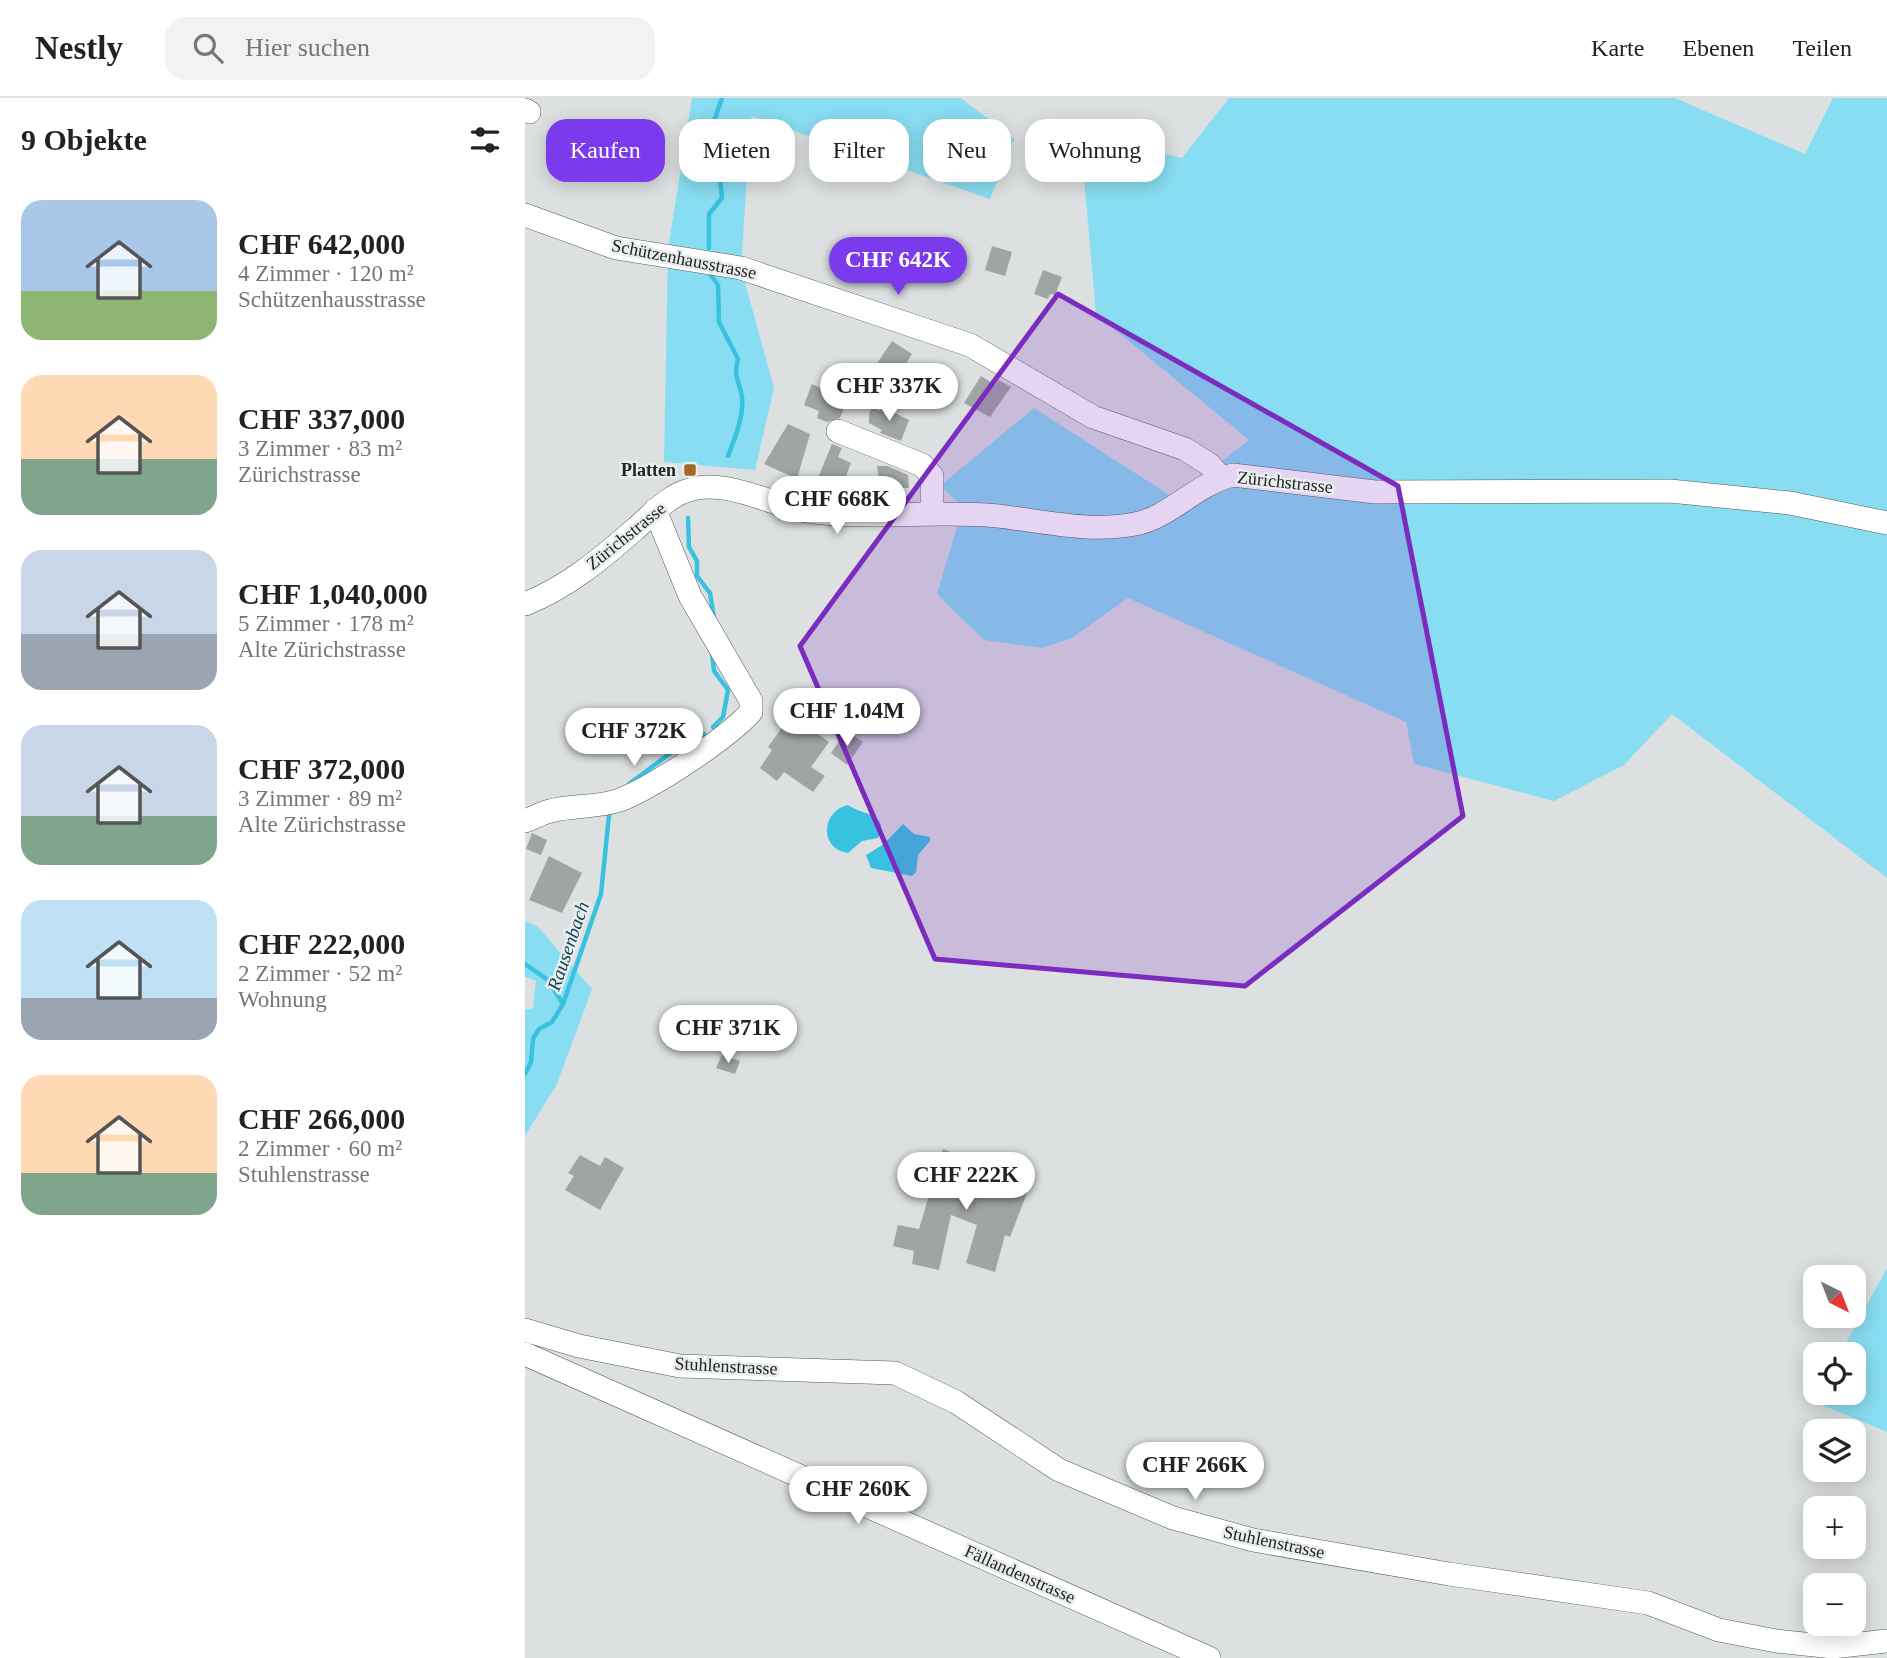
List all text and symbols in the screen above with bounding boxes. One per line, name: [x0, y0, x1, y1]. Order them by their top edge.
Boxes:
search box: [165, 17, 655, 80]
icon: search: [189, 29, 227, 67]
text: Nestly: [35, 30, 123, 66]
text: Hier suchen: [245, 33, 370, 62]
text: Karte: [1591, 35, 1644, 61]
text: Ebenen: [1682, 35, 1754, 61]
text: Teilen: [1792, 35, 1852, 61]
chip: Kaufen: [546, 119, 665, 182]
chip: Mieten: [679, 119, 795, 182]
chip: Filter: [809, 119, 909, 182]
chip: Neu: [923, 119, 1011, 182]
chip: Wohnung: [1025, 119, 1165, 182]
icon: filters: [466, 121, 504, 159]
text: 9 Objekte: [21, 123, 147, 156]
text: CHF 642,000: [238, 227, 405, 260]
icon: home: [77, 228, 161, 312]
street label: Schützenhausstrasse: [610, 235, 758, 283]
pin: CHF 642K: [826, 238, 970, 297]
text: CHF 642K: [845, 247, 951, 272]
text: 4 Zimmer · 120 m²: [238, 261, 414, 286]
text: Schützenhausstrasse: [238, 287, 426, 312]
pin: CHF 337K: [817, 364, 961, 423]
text: CHF 337K: [836, 373, 942, 398]
text: CHF 337,000: [238, 402, 405, 435]
icon: home: [77, 403, 161, 487]
text: 3 Zimmer · 83 m²: [238, 436, 402, 461]
place label: Platten: [621, 460, 676, 480]
text: Zürichstrasse: [238, 462, 361, 487]
marker: Platten: [682, 462, 698, 478]
street label: Zürichstrasse: [1236, 467, 1334, 497]
pin: CHF 668K: [765, 476, 909, 536]
text: CHF 668K: [784, 486, 890, 511]
street label: Zürichstrasse: [582, 498, 670, 574]
text: CHF 1,040,000: [238, 577, 428, 610]
icon: home: [77, 578, 161, 662]
text: 5 Zimmer · 178 m²: [238, 611, 414, 636]
text: Alte Zürichstrasse: [238, 637, 406, 662]
pin: CHF 1.04M: [767, 688, 927, 748]
text: CHF 1.04M: [789, 698, 905, 723]
pin: CHF 372K: [562, 708, 706, 768]
text: CHF 372K: [581, 718, 687, 743]
text: CHF 372,000: [238, 752, 405, 785]
icon: home: [77, 753, 161, 837]
text: 3 Zimmer · 89 m²: [238, 786, 402, 811]
text: Alte Zürichstrasse: [238, 812, 406, 837]
water label: Rausenbach: [543, 899, 593, 994]
text: CHF 222,000: [238, 927, 405, 960]
icon: home: [77, 928, 161, 1012]
text: 2 Zimmer · 52 m²: [238, 961, 402, 986]
text: Wohnung: [238, 987, 327, 1012]
pin: CHF 371K: [656, 1006, 800, 1065]
text: CHF 371K: [675, 1015, 781, 1040]
text: CHF 266,000: [238, 1102, 405, 1135]
icon: home: [77, 1103, 161, 1187]
text: 2 Zimmer · 60 m²: [238, 1136, 402, 1161]
pin: CHF 222K: [894, 1152, 1038, 1212]
text: Stuhlenstrasse: [238, 1162, 370, 1187]
text: CHF 222K: [913, 1162, 1019, 1187]
north arrow: [1803, 1265, 1865, 1328]
map controls: [1803, 1265, 1866, 1636]
button: locate: [1803, 1342, 1866, 1405]
street label: Stuhlenstrasse: [674, 1353, 778, 1379]
button: layers: [1803, 1419, 1866, 1482]
pin: CHF 266K: [1123, 1442, 1267, 1502]
text: CHF 266K: [1142, 1452, 1248, 1477]
pin: CHF 260K: [786, 1466, 930, 1526]
text: CHF 260K: [805, 1476, 911, 1501]
button: +: [1803, 1496, 1866, 1559]
street label: Stuhlenstrasse: [1222, 1522, 1326, 1562]
street label: Fällandenstrasse: [962, 1541, 1078, 1607]
button: −: [1803, 1573, 1866, 1636]

